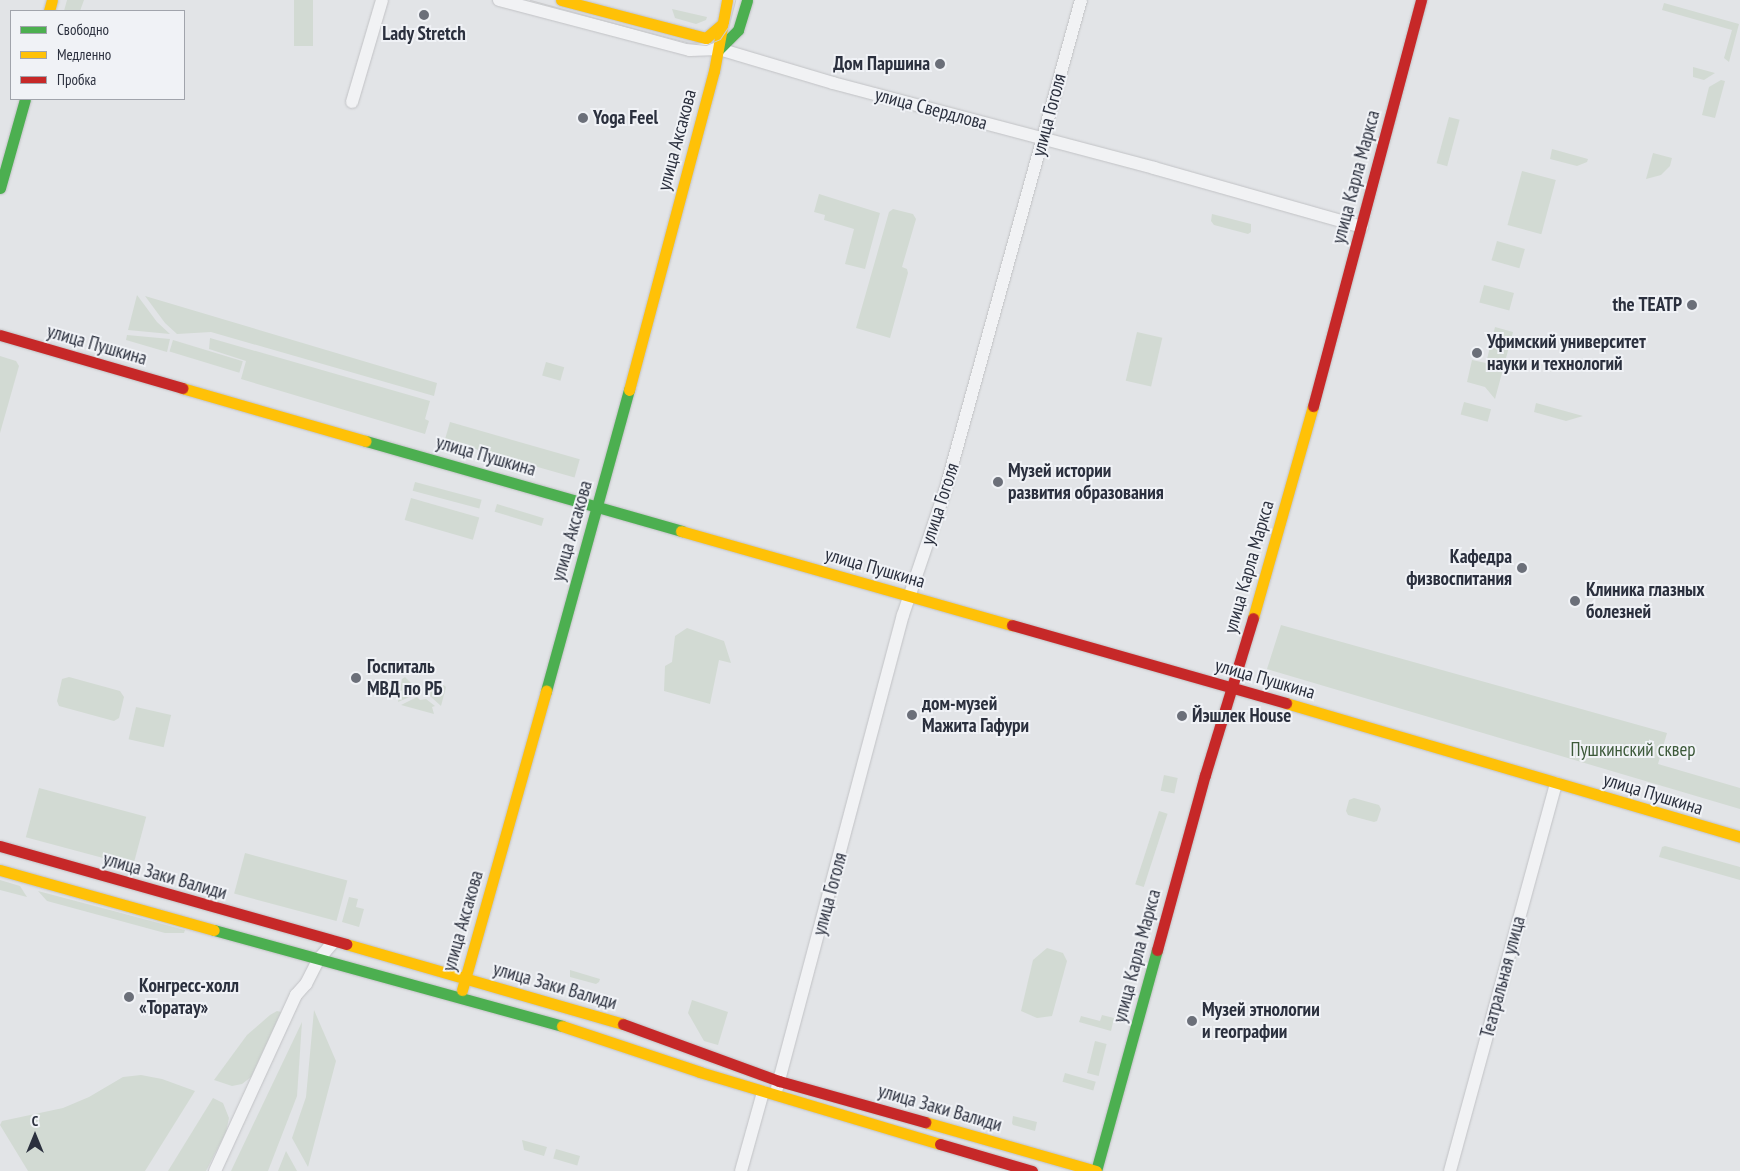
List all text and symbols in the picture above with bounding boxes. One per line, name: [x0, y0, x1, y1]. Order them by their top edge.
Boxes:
marker: Lady Stretch: [418, 9, 430, 21]
legend: [10, 10, 185, 100]
text: Свободно: [57, 20, 109, 39]
place label: Lady Stretch: [382, 23, 466, 45]
text: Медленно: [57, 45, 111, 64]
place label: Дом Паршина: [833, 53, 930, 75]
marker: Дом Паршина: [934, 58, 946, 70]
text: Пробка: [57, 70, 96, 89]
street label: улица Гоголя: [1027, 71, 1071, 159]
street label: улица Свердлова: [872, 83, 990, 135]
street label: улица Аксакова: [653, 87, 701, 193]
place label: Yoga Feel: [593, 107, 658, 129]
street label: улица Карла Маркса: [1327, 108, 1385, 246]
marker: Yoga Feel: [577, 112, 589, 124]
place label: the ТЕАТР: [1612, 294, 1682, 316]
marker: the ТЕАТР: [1686, 299, 1698, 311]
street label: улица Пушкина: [44, 320, 150, 370]
place label: Уфимский университет науки и технологий: [1487, 331, 1646, 375]
marker: Уфимский университет науки и технологий: [1471, 347, 1483, 359]
street label: улица Пушкина: [433, 431, 539, 481]
street label: улица Гоголя: [916, 460, 964, 548]
place label: Музей истории развития образования: [1008, 460, 1164, 504]
marker: Музей истории развития образования: [992, 476, 1004, 488]
street label: улица Аксакова: [547, 478, 597, 584]
street label: улица Карла Маркса: [1219, 498, 1279, 636]
street label: улица Пушкина: [822, 543, 928, 593]
place label: Кафедра физвоспитания: [1406, 546, 1512, 590]
marker: Кафедра физвоспитания: [1516, 562, 1528, 574]
place label: Клиника глазных болезней: [1586, 579, 1705, 623]
marker: Клиника глазных болезней: [1568, 594, 1582, 608]
street label: улица Пушкина: [1212, 654, 1318, 704]
place label: Госпиталь МВД по РБ: [367, 656, 443, 700]
marker: Госпиталь МВД по РБ: [349, 671, 363, 685]
place label: дом-музей Мажита Гафури: [922, 693, 1029, 737]
place label: Йэшлек House: [1192, 705, 1291, 727]
marker: дом-музей Мажита Гафури: [906, 709, 918, 721]
marker: Йэшлек House: [1176, 710, 1188, 722]
park label: Пушкинский сквер: [1570, 739, 1696, 761]
street label: улица Пушкина: [1600, 768, 1706, 820]
street label: улица Заки Валиди: [100, 847, 230, 905]
street label: улица Гоголя: [808, 850, 852, 938]
street label: улица Аксакова: [438, 868, 488, 974]
street label: улица Карла Маркса: [1108, 887, 1166, 1025]
street label: Театральная улица: [1476, 914, 1530, 1040]
street label: улица Заки Валиди: [490, 957, 620, 1015]
place label: Конгресс-холл «Торатау»: [139, 975, 239, 1019]
marker: Конгресс-холл «Торатау»: [123, 991, 135, 1003]
place label: Музей этнологии и географии: [1202, 999, 1320, 1043]
marker: Музей этнологии и географии: [1186, 1015, 1198, 1027]
street label: улица Заки Валиди: [875, 1079, 1005, 1137]
north arrow: [10, 1111, 60, 1161]
text: С: [32, 1112, 38, 1130]

